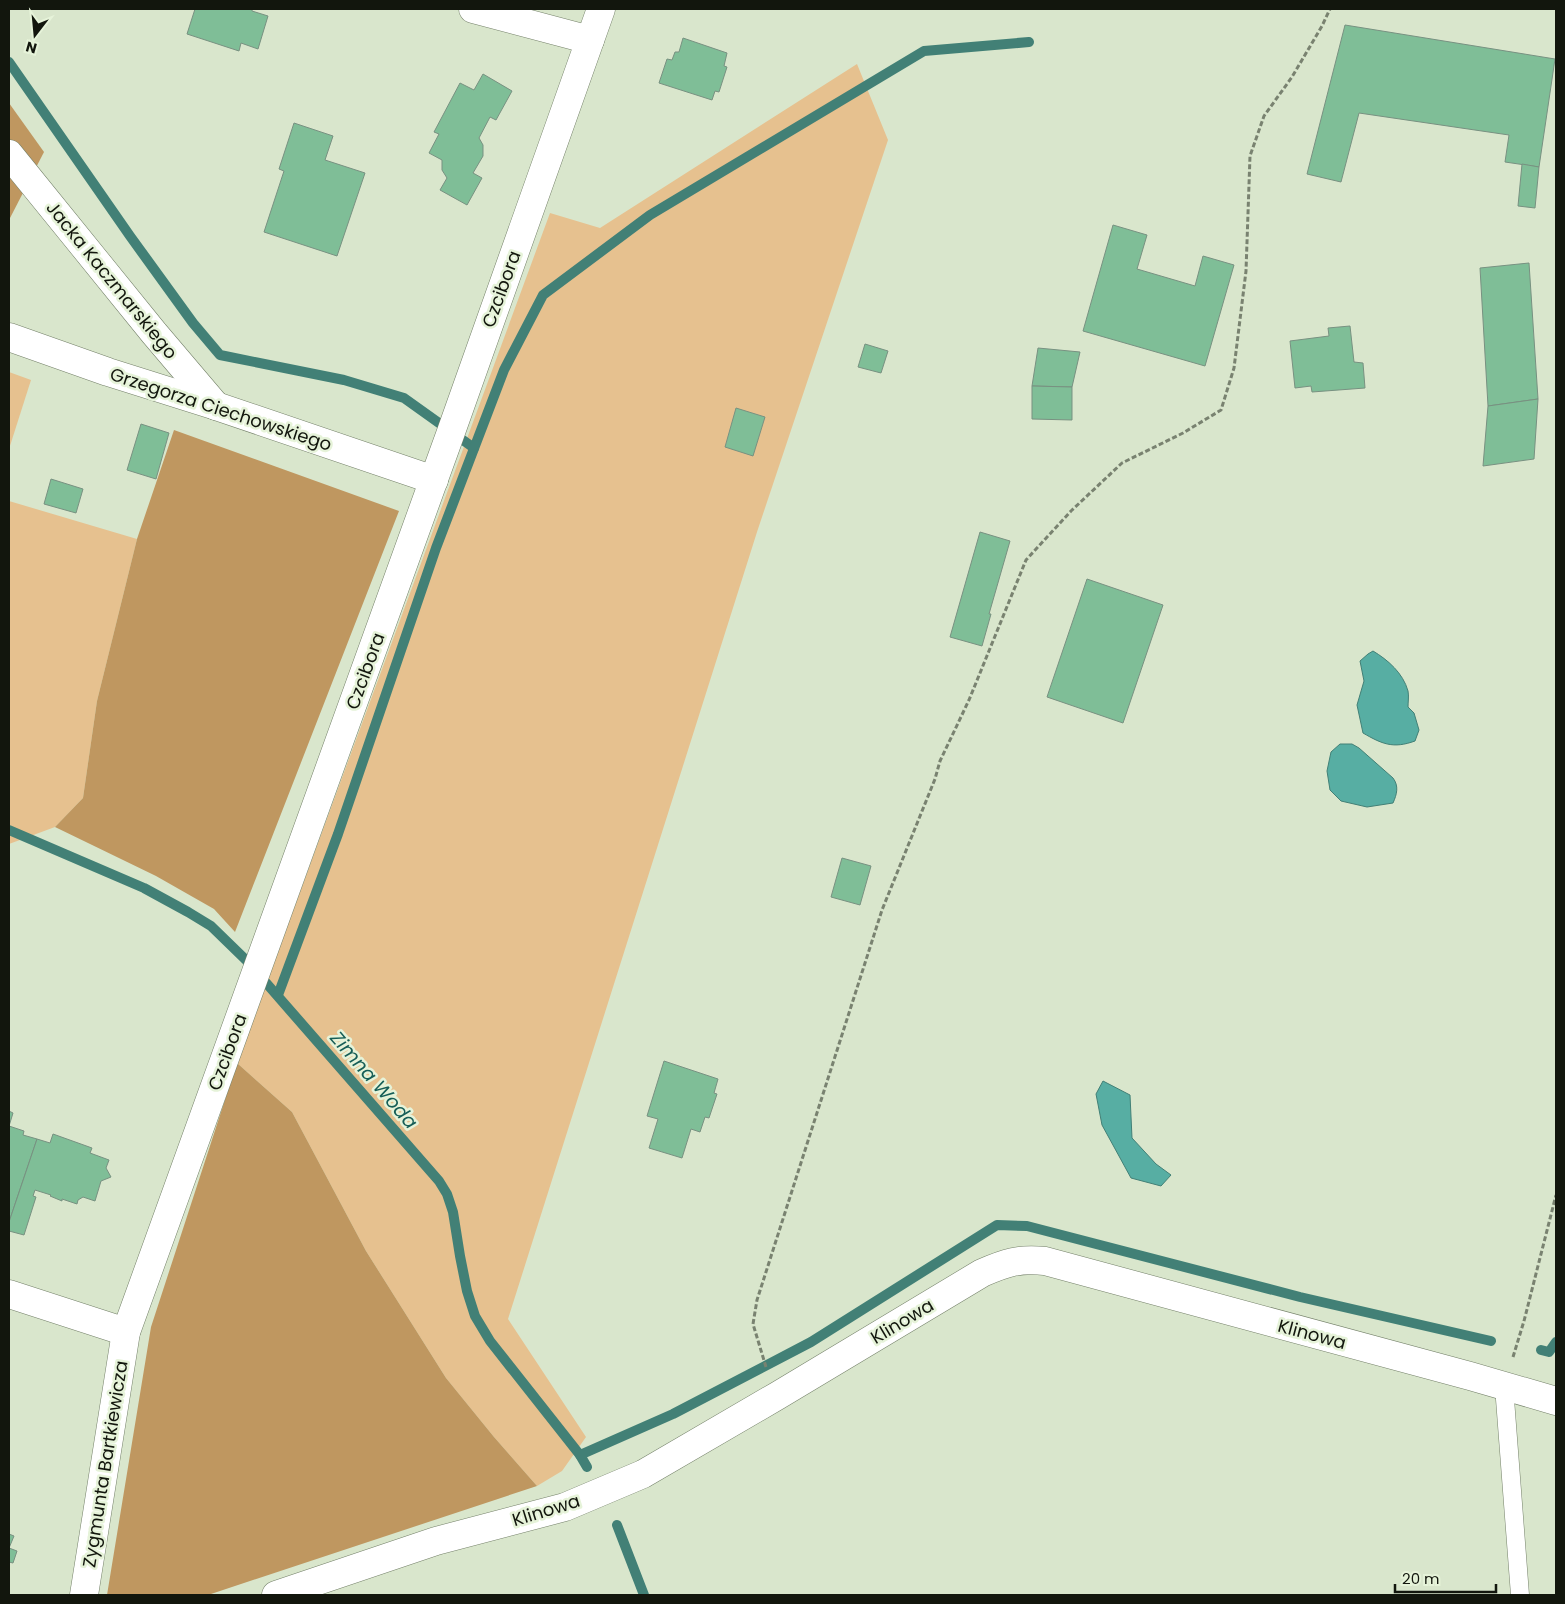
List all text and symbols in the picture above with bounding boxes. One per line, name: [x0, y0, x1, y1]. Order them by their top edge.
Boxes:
north arrow: [10, 10, 60, 60]
text: N: [24, 36, 39, 59]
street label: Jacka Kaczmarskiego: [41, 196, 183, 364]
street label: Czcibora: [476, 247, 526, 331]
street label: Grzegorza Ciechowskiego: [107, 361, 335, 457]
street label: Czcibora: [340, 629, 390, 713]
street label: Czcibora: [202, 1010, 252, 1094]
water label: Zimna Woda: [323, 1025, 424, 1135]
street label: Klinowa: [866, 1292, 938, 1350]
street label: Klinowa: [1275, 1313, 1349, 1355]
street label: Zygmunta Bartkiewicza: [76, 1359, 134, 1569]
street label: Klinowa: [509, 1488, 583, 1532]
scale bar: [1395, 1562, 1496, 1594]
text: 20 m: [1402, 1568, 1440, 1589]

